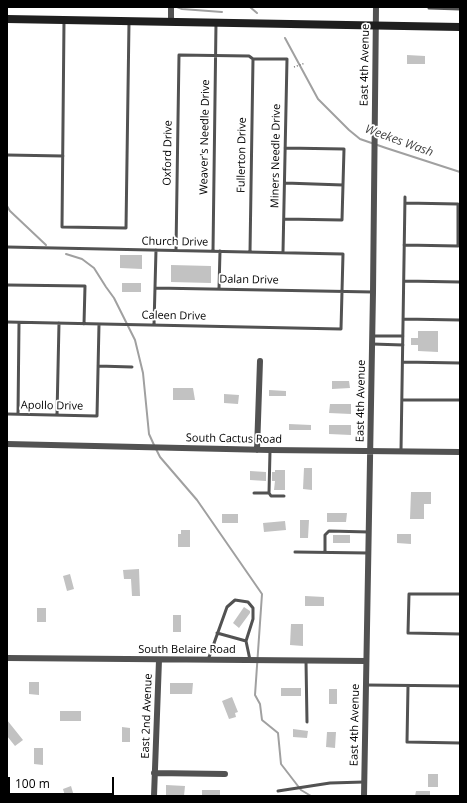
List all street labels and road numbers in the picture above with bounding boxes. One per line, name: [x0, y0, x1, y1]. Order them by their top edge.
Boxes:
street label: East 4th Avenue: [358, 24, 372, 106]
street label: Weaver's Needle Drive: [197, 79, 213, 195]
street label: Miners Needle Drive: [268, 104, 284, 208]
street label: Fullerton Drive: [235, 117, 249, 193]
street label: Oxford Drive: [161, 120, 175, 186]
street label: Church Drive: [142, 235, 208, 249]
street label: Dalan Drive: [219, 273, 279, 287]
street label: Caleen Drive: [142, 309, 206, 323]
street label: East 4th Avenue: [354, 360, 368, 442]
street label: Apollo Drive: [21, 399, 83, 413]
street label: South Cactus Road: [186, 432, 282, 446]
street label: South Belaire Road: [138, 643, 236, 657]
street label: East 2nd Avenue: [139, 673, 155, 759]
street label: East 4th Avenue: [348, 684, 362, 766]

